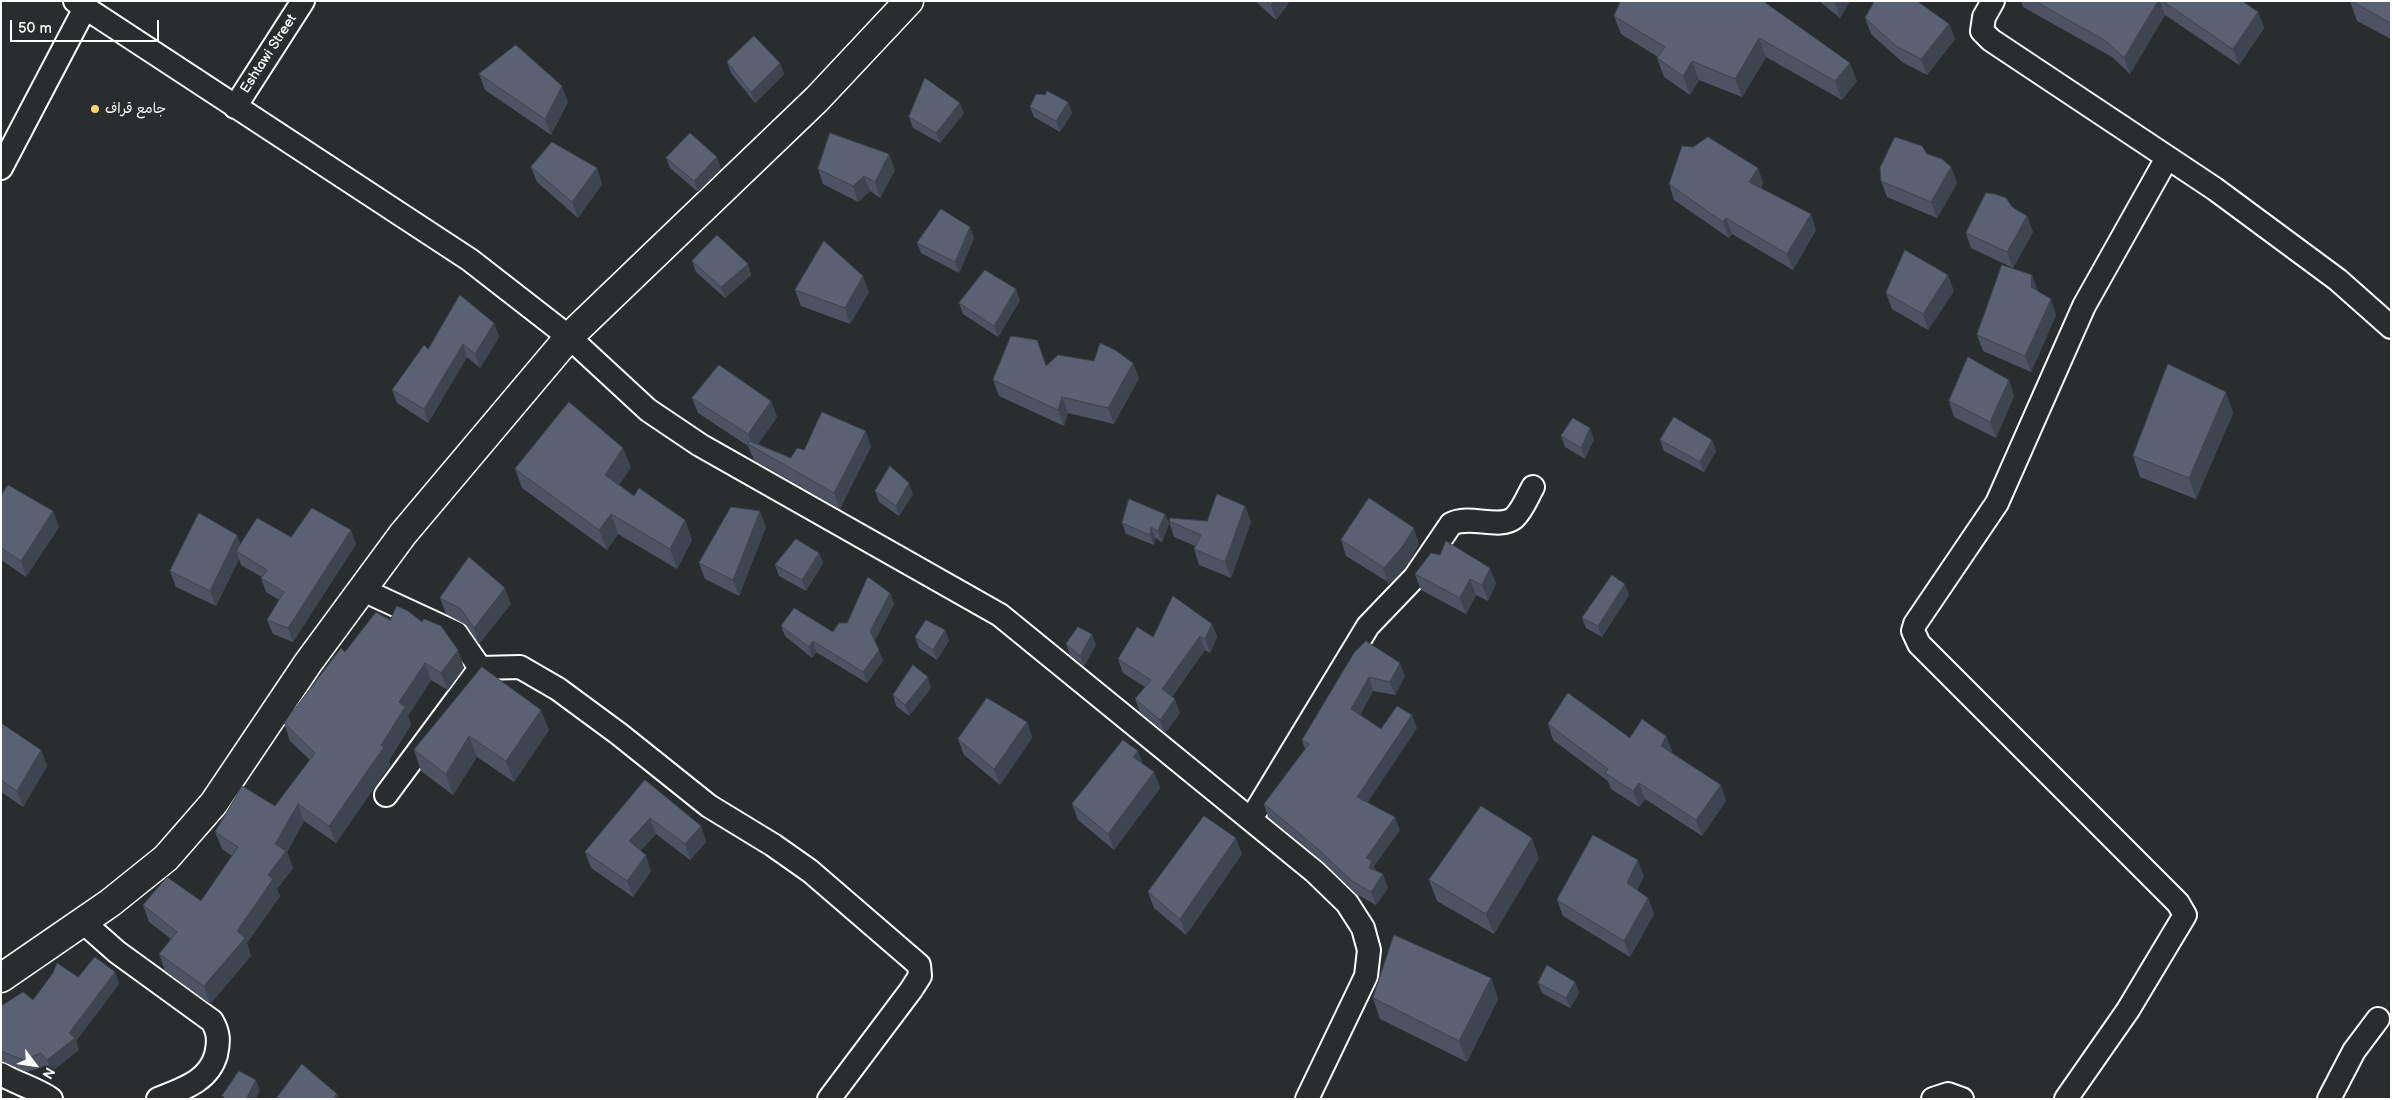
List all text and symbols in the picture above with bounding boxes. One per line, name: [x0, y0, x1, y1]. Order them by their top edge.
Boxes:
scale bar: [12, 10, 161, 42]
street label: Eshtawi Street: [237, 11, 301, 97]
text: 50 m: [18, 19, 52, 38]
place label: جامع قراف: [105, 101, 166, 117]
marker: جامع قراف: [89, 103, 101, 115]
north arrow: [10, 1040, 60, 1090]
text: N: [38, 1064, 58, 1082]

